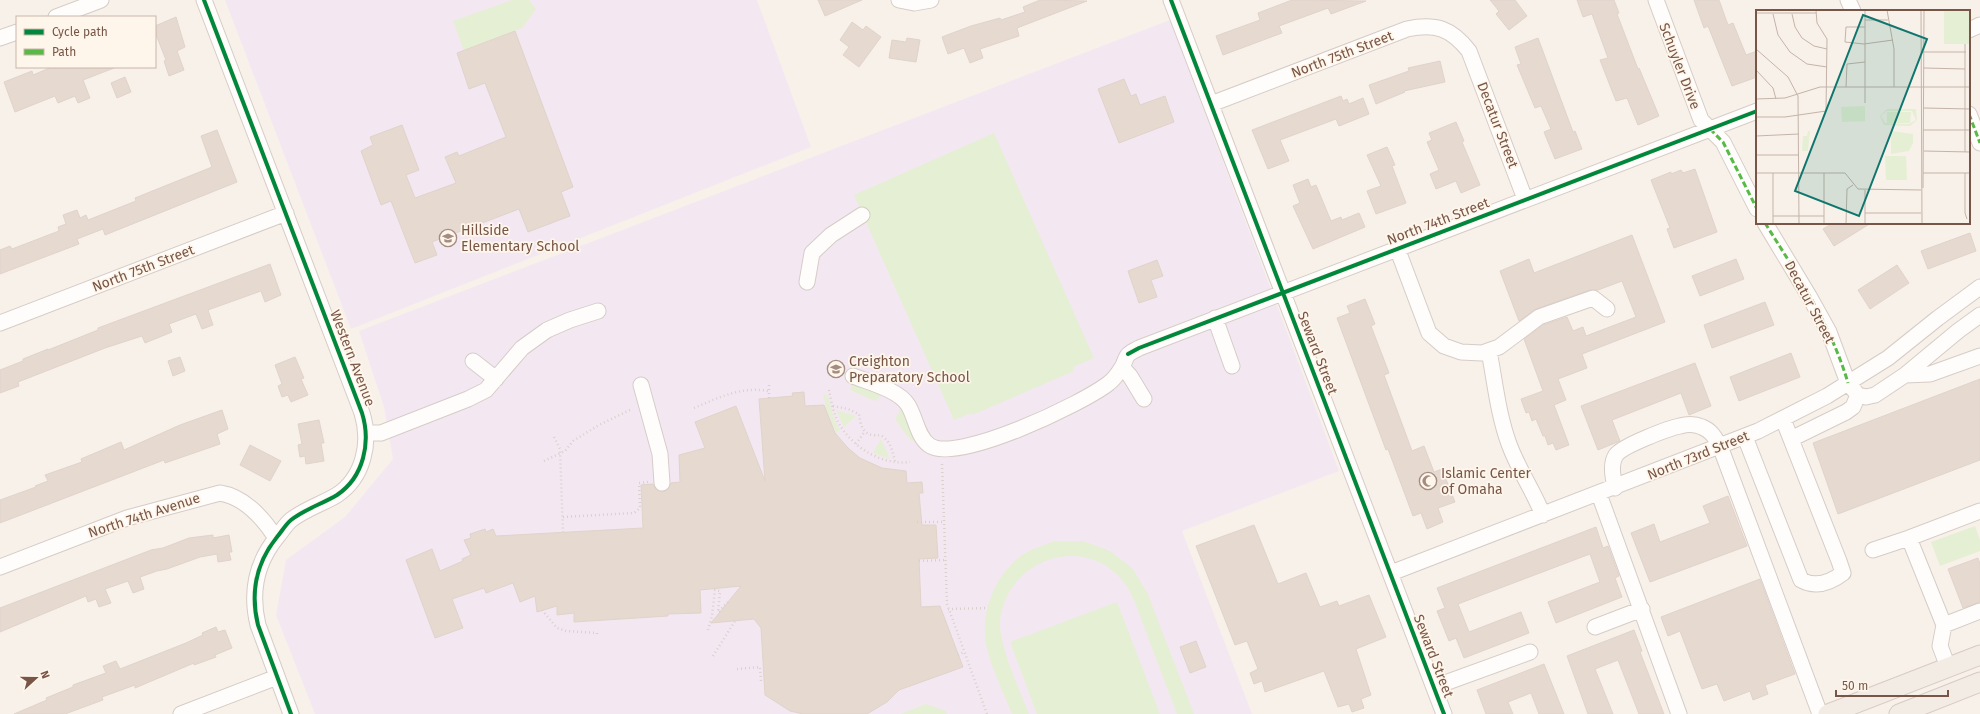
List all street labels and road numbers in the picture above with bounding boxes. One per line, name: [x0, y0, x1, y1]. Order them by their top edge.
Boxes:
street label: Schuyler Drive: [1655, 21, 1704, 112]
street label: North 75th Street: [1289, 27, 1397, 82]
street label: Decatur Street: [1473, 80, 1522, 172]
street label: North 74th Street: [1385, 194, 1493, 249]
street label: North 75th Street: [90, 241, 198, 296]
street label: Decatur Street: [1781, 258, 1839, 347]
street label: Western Avenue: [326, 308, 379, 409]
street label: Seward Street: [1294, 309, 1342, 398]
street label: North 73rd Street: [1645, 427, 1752, 484]
street label: North 74th Avenue: [86, 489, 202, 542]
street label: Seward Street: [1410, 612, 1458, 701]

